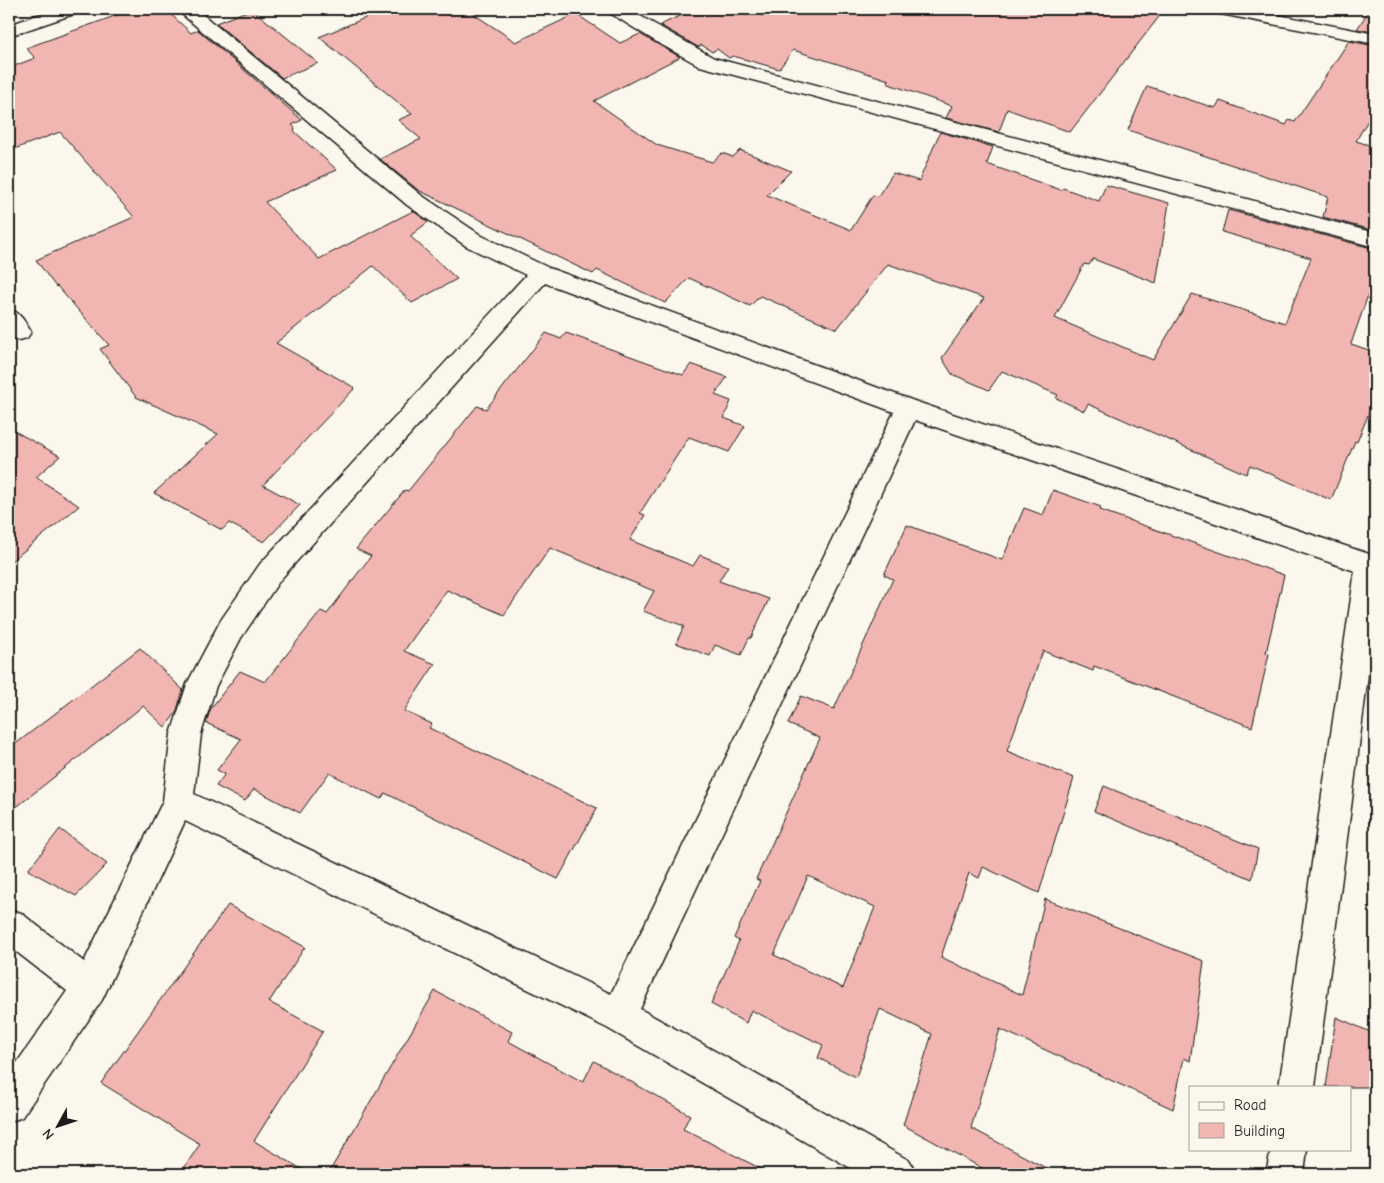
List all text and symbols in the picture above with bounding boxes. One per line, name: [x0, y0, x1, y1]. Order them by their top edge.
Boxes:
legend: [1189, 1086, 1352, 1150]
text: Road: [1234, 1096, 1266, 1114]
north arrow: [32, 1100, 82, 1150]
text: Building: [1234, 1122, 1285, 1140]
text: N: [39, 1125, 58, 1143]

